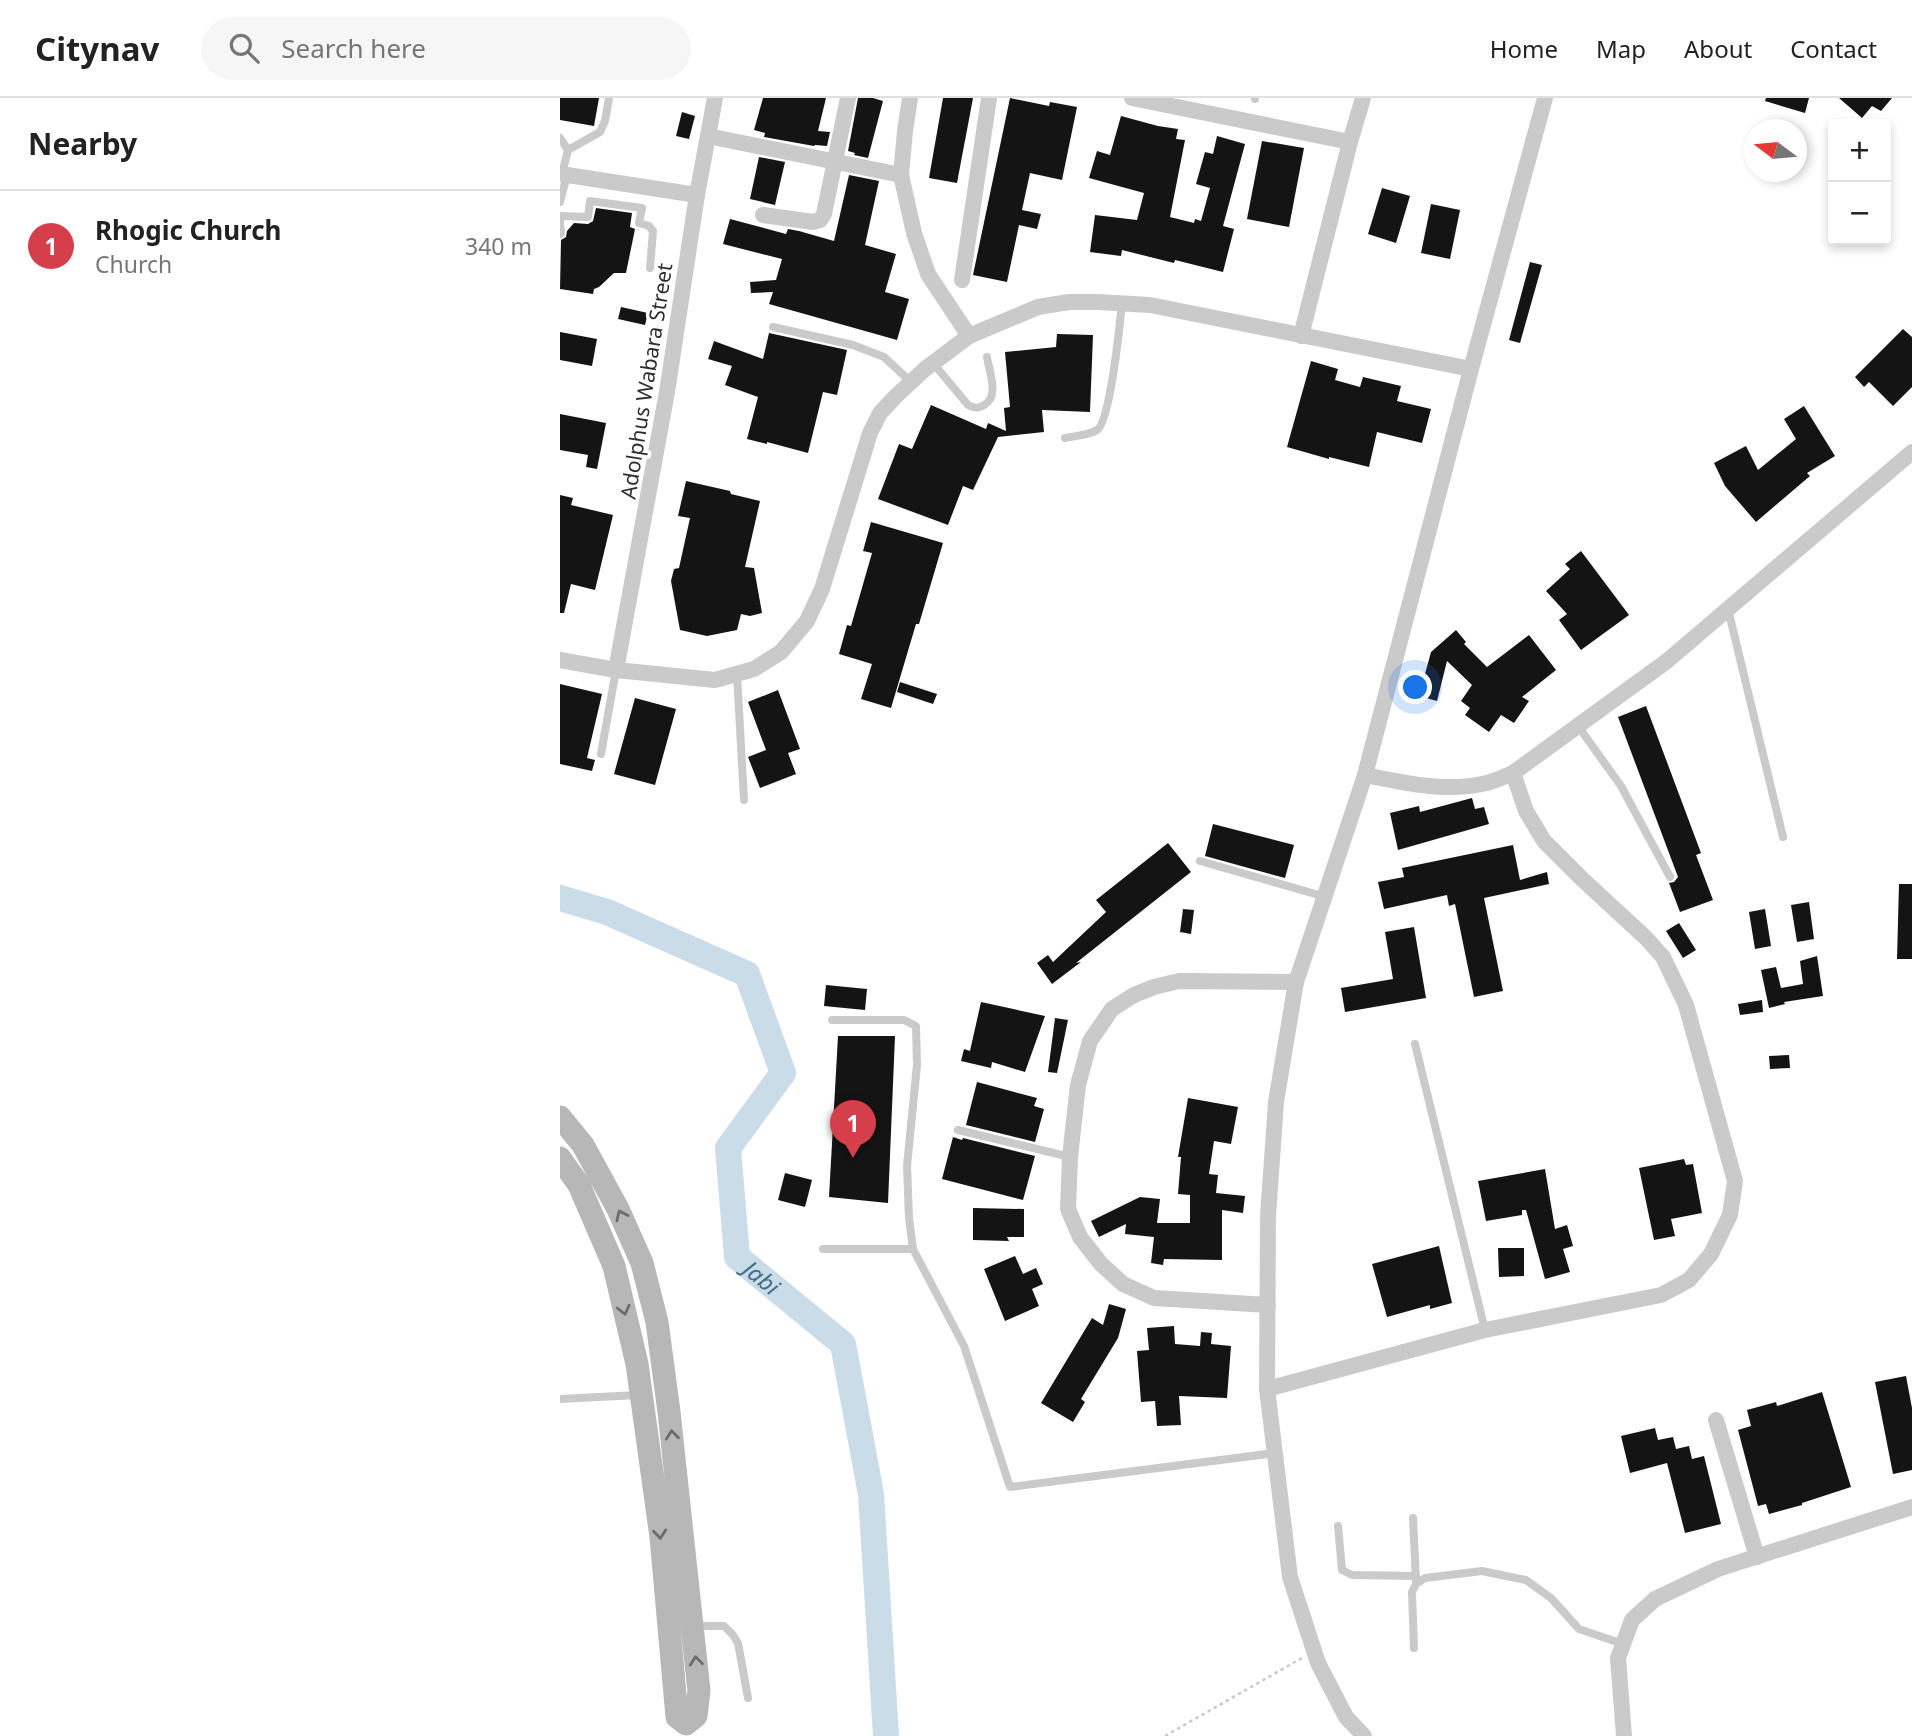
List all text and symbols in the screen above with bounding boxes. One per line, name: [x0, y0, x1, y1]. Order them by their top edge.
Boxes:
search box: [201, 17, 691, 80]
text: Citynav: [35, 26, 159, 71]
icon: search: [225, 29, 263, 67]
text: Search here: [281, 30, 426, 66]
text: Home: [1490, 32, 1558, 65]
text: Map: [1596, 32, 1646, 65]
text: About: [1684, 32, 1752, 65]
text: Contact: [1790, 32, 1877, 65]
north arrow: [1744, 119, 1807, 182]
map controls: [1828, 119, 1891, 245]
button: +: [1828, 119, 1891, 182]
text: Nearby: [28, 123, 137, 164]
button: −: [1828, 182, 1891, 245]
text: Rhogic Church: [95, 212, 282, 248]
text: 1: [44, 230, 58, 262]
text: 340 m: [465, 230, 532, 262]
text: Church: [95, 248, 172, 280]
street label: Adolphus Wabara Street: [614, 261, 679, 501]
your location: [1398, 670, 1432, 704]
pin: 1: [830, 1100, 876, 1158]
one-way arrow: [615, 1210, 629, 1222]
water label: Jabi: [734, 1250, 788, 1303]
one-way arrow: [616, 1304, 630, 1316]
one-way arrow: [664, 1429, 679, 1441]
one-way arrow: [652, 1529, 667, 1540]
one-way arrow: [688, 1655, 703, 1667]

